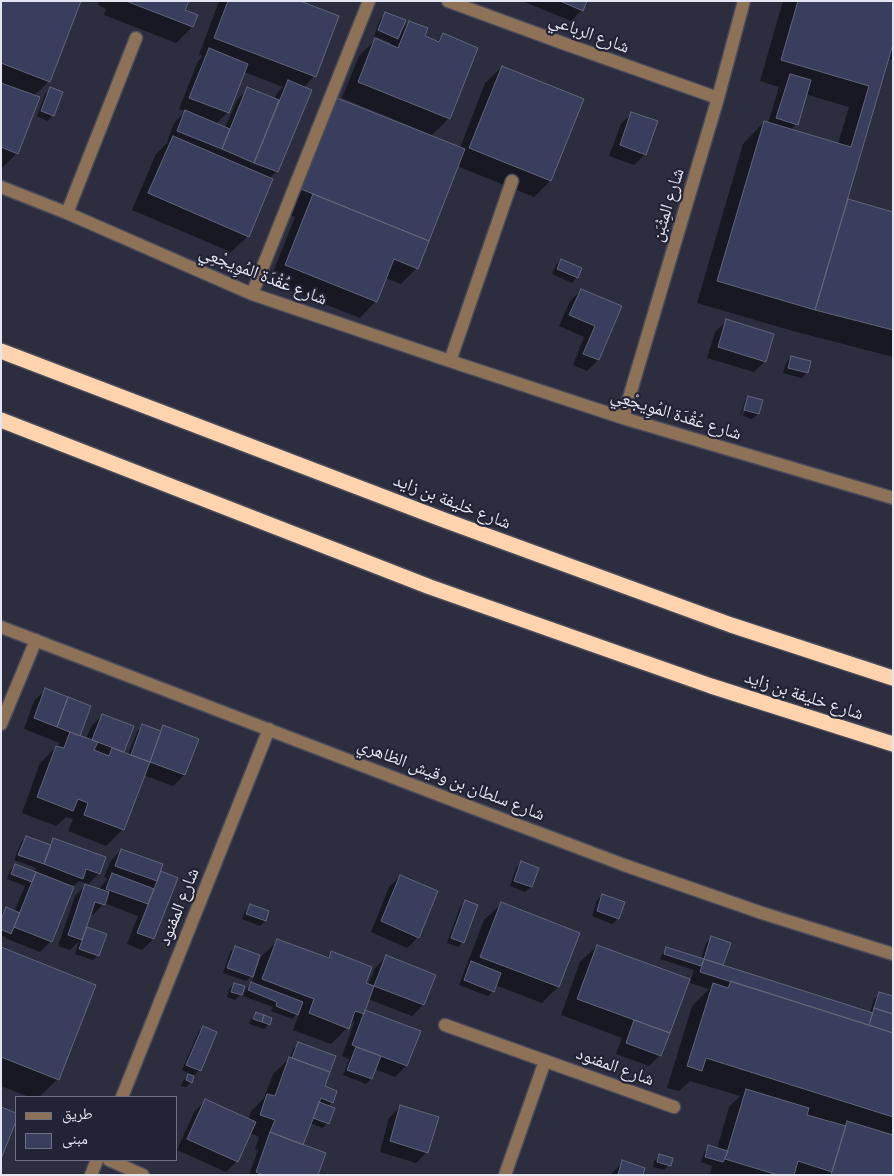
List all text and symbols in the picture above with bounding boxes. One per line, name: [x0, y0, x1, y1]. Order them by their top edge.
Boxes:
street label: شارع الرباعي: [546, 9, 632, 59]
street label: شارع المِثْبَن: [647, 166, 689, 244]
street label: شارع عُقْدَة المُوِيجْعِي: [196, 242, 330, 310]
street label: شارع عُقْدَة المُوِيجْعِي: [608, 385, 744, 445]
street label: شارع خليفة بن زايد: [390, 470, 514, 534]
street label: شارع خليفة بن زايد: [742, 667, 866, 725]
street label: شارع سلطان بن وقيش الظاهري: [354, 734, 548, 826]
street label: شارع المفنود: [154, 865, 204, 949]
street label: شارع المفنود: [573, 1043, 657, 1091]
legend: [15, 1096, 178, 1161]
text: طريق: [62, 1103, 93, 1124]
text: مبنى: [62, 1128, 88, 1149]

